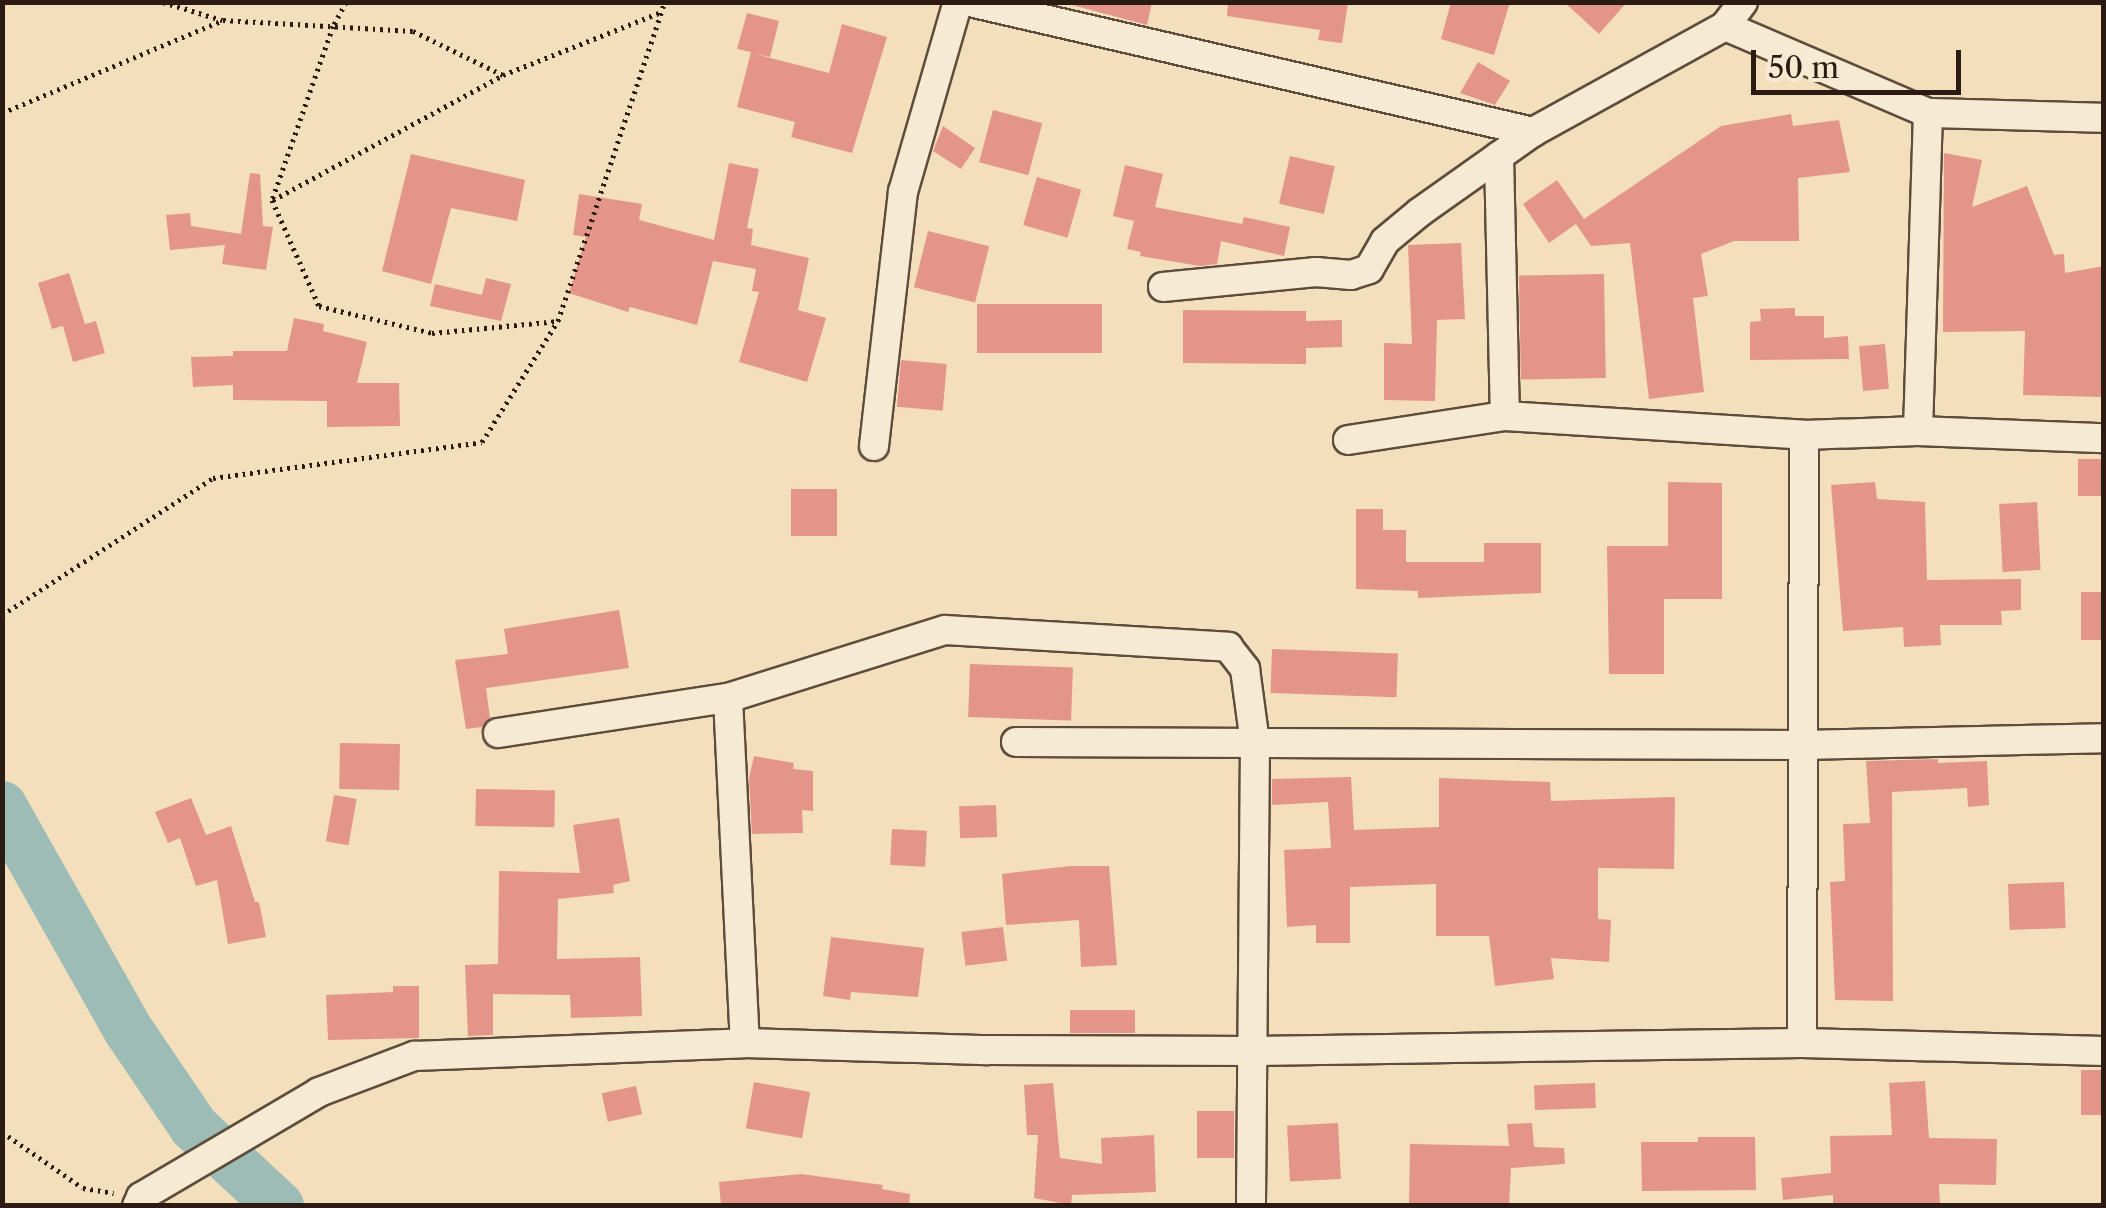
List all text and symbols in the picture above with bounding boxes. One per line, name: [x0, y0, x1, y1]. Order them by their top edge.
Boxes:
scale bar: [1756, 30, 1966, 92]
text: 50 m: [1768, 49, 1839, 86]

